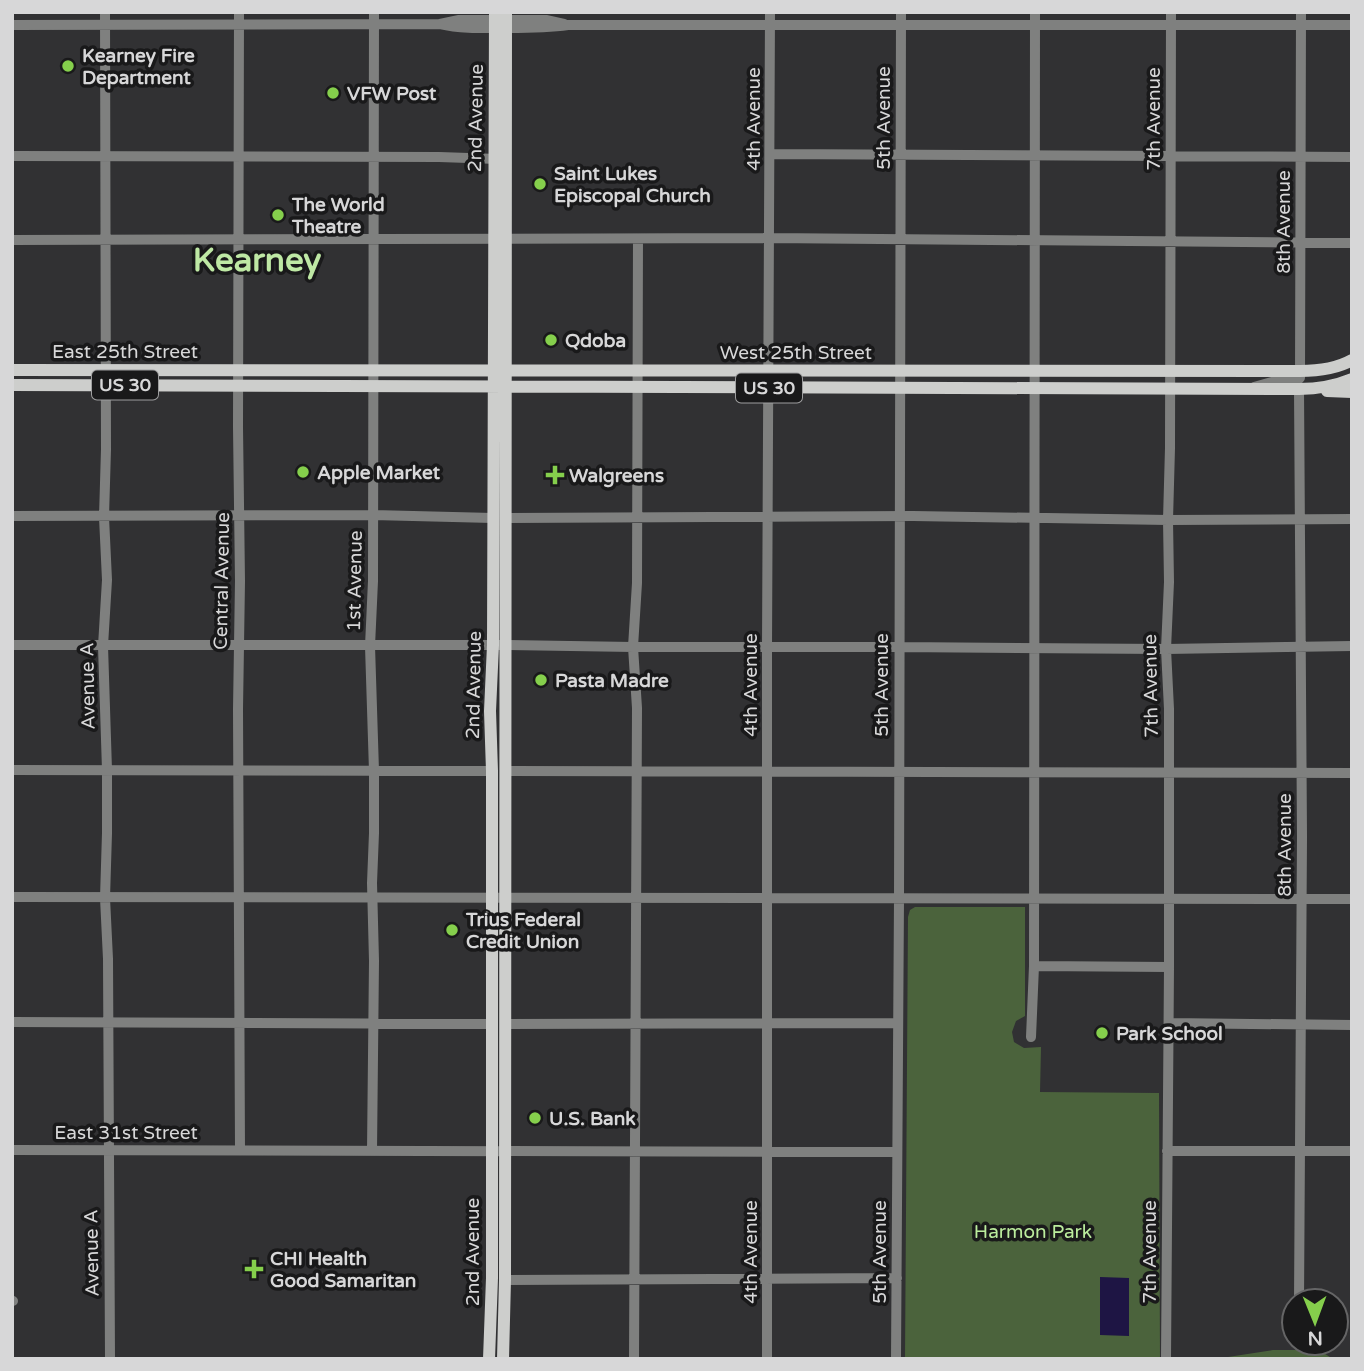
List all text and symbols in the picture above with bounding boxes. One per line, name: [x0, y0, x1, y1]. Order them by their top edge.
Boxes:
place label: Kearney Fire Department: [82, 45, 195, 90]
marker: Kearney Fire Department: [60, 58, 76, 74]
street label: 2nd Avenue: [464, 64, 488, 172]
street label: 5th Avenue: [873, 66, 895, 170]
street label: 4th Avenue: [743, 67, 765, 171]
street label: 7th Avenue: [1143, 67, 1165, 171]
place label: VFW Post: [347, 83, 437, 105]
marker: VFW Post: [325, 85, 341, 101]
place label: Saint Lukes Episcopal Church: [554, 163, 711, 208]
street label: 8th Avenue: [1273, 170, 1295, 274]
marker: Saint Lukes Episcopal Church: [532, 176, 548, 192]
place label: The World Theatre: [291, 194, 385, 238]
marker: The World Theatre: [270, 207, 286, 223]
district label: Kearney: [193, 241, 321, 280]
place label: Qdoba: [565, 330, 626, 352]
marker: Qdoba: [543, 332, 559, 348]
street label: East 25th Street: [52, 341, 198, 363]
street label: West 25th Street: [720, 342, 872, 364]
road number: US 30: [92, 370, 158, 400]
road number: US 30: [736, 374, 802, 402]
place label: Apple Market: [317, 462, 441, 485]
marker: Apple Market: [295, 464, 311, 480]
place label: Walgreens: [569, 465, 664, 488]
marker: Walgreens: [547, 467, 563, 483]
street label: Central Avenue: [210, 512, 234, 650]
street label: 1st Avenue: [343, 530, 367, 632]
street label: 2nd Avenue: [462, 631, 486, 739]
street label: 4th Avenue: [740, 633, 762, 737]
street label: 5th Avenue: [871, 633, 893, 737]
street label: 7th Avenue: [1139, 634, 1163, 738]
street label: Avenue A: [76, 642, 100, 730]
place label: Pasta Madre: [555, 670, 669, 692]
marker: Pasta Madre: [533, 672, 549, 688]
street label: 8th Avenue: [1274, 793, 1296, 897]
place label: Trius Federal Credit Union: [465, 909, 581, 953]
marker: Trius Federal Credit Union: [444, 922, 460, 938]
place label: Park School: [1116, 1023, 1223, 1045]
marker: Park School: [1094, 1025, 1110, 1041]
place label: U.S. Bank: [549, 1108, 636, 1130]
marker: U.S. Bank: [527, 1110, 543, 1126]
street label: East 31st Street: [54, 1122, 198, 1144]
street label: 2nd Avenue: [462, 1198, 484, 1306]
street label: 4th Avenue: [740, 1200, 762, 1304]
street label: 5th Avenue: [869, 1200, 891, 1304]
street label: 7th Avenue: [1139, 1200, 1161, 1304]
street label: Avenue A: [80, 1209, 104, 1297]
park label: Harmon Park: [974, 1221, 1092, 1243]
place label: CHI Health Good Samaritan: [270, 1248, 416, 1292]
marker: CHI Health Good Samaritan: [244, 1259, 264, 1279]
north arrow: [1280, 1287, 1350, 1357]
text: N: [1307, 1327, 1323, 1349]

